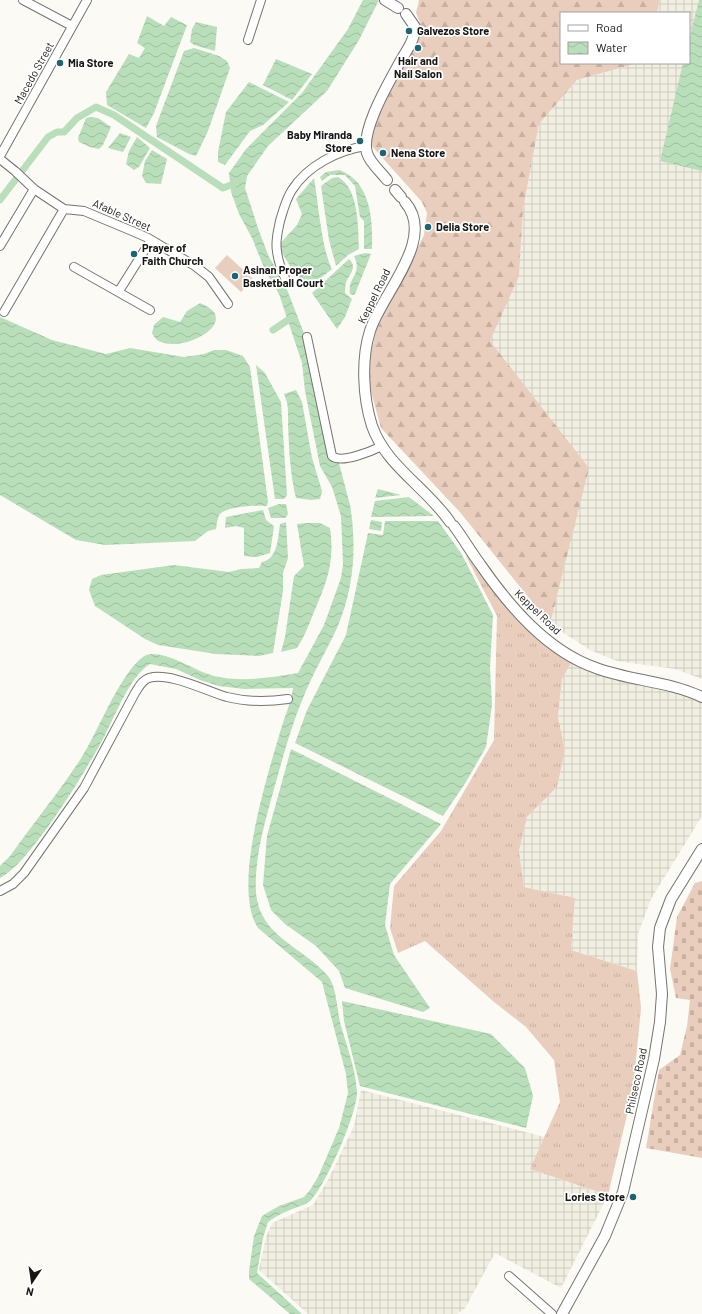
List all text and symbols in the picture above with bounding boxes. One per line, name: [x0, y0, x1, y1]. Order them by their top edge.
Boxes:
legend: [560, 12, 690, 64]
text: Road: [596, 20, 623, 34]
place label: Galvezos Store: [417, 24, 489, 37]
marker: Galvezos Store: [404, 26, 414, 36]
street label: Macedo Street: [11, 39, 56, 106]
text: Water: [596, 40, 628, 54]
marker: Hair and Nail Salon: [413, 43, 423, 53]
place label: Hair and Nail Salon: [394, 54, 442, 80]
place label: Mia Store: [68, 56, 114, 69]
marker: Mia Store: [55, 58, 65, 68]
place label: Baby Miranda Store: [287, 128, 352, 154]
marker: Baby Miranda Store: [355, 136, 365, 146]
place label: Nena Store: [391, 146, 445, 159]
marker: Nena Store: [378, 148, 388, 158]
street label: Afable Street: [91, 196, 153, 233]
place label: Delia Store: [436, 220, 489, 233]
marker: Delia Store: [423, 222, 433, 232]
place label: Prayer of Faith Church: [142, 241, 203, 267]
marker: Prayer of Faith Church: [129, 249, 139, 259]
place label: Asinan Proper Basketball Court: [243, 263, 323, 289]
street label: Keppel Road: [355, 266, 392, 325]
marker: Asinan Proper Basketball Court: [230, 271, 240, 281]
street label: Keppel Road: [512, 586, 564, 637]
street label: Philseco Road: [622, 1047, 649, 1115]
place label: Lories Store: [565, 1190, 625, 1203]
marker: Lories Store: [628, 1192, 638, 1202]
north arrow: [12, 1262, 52, 1302]
text: N: [25, 1285, 35, 1299]

